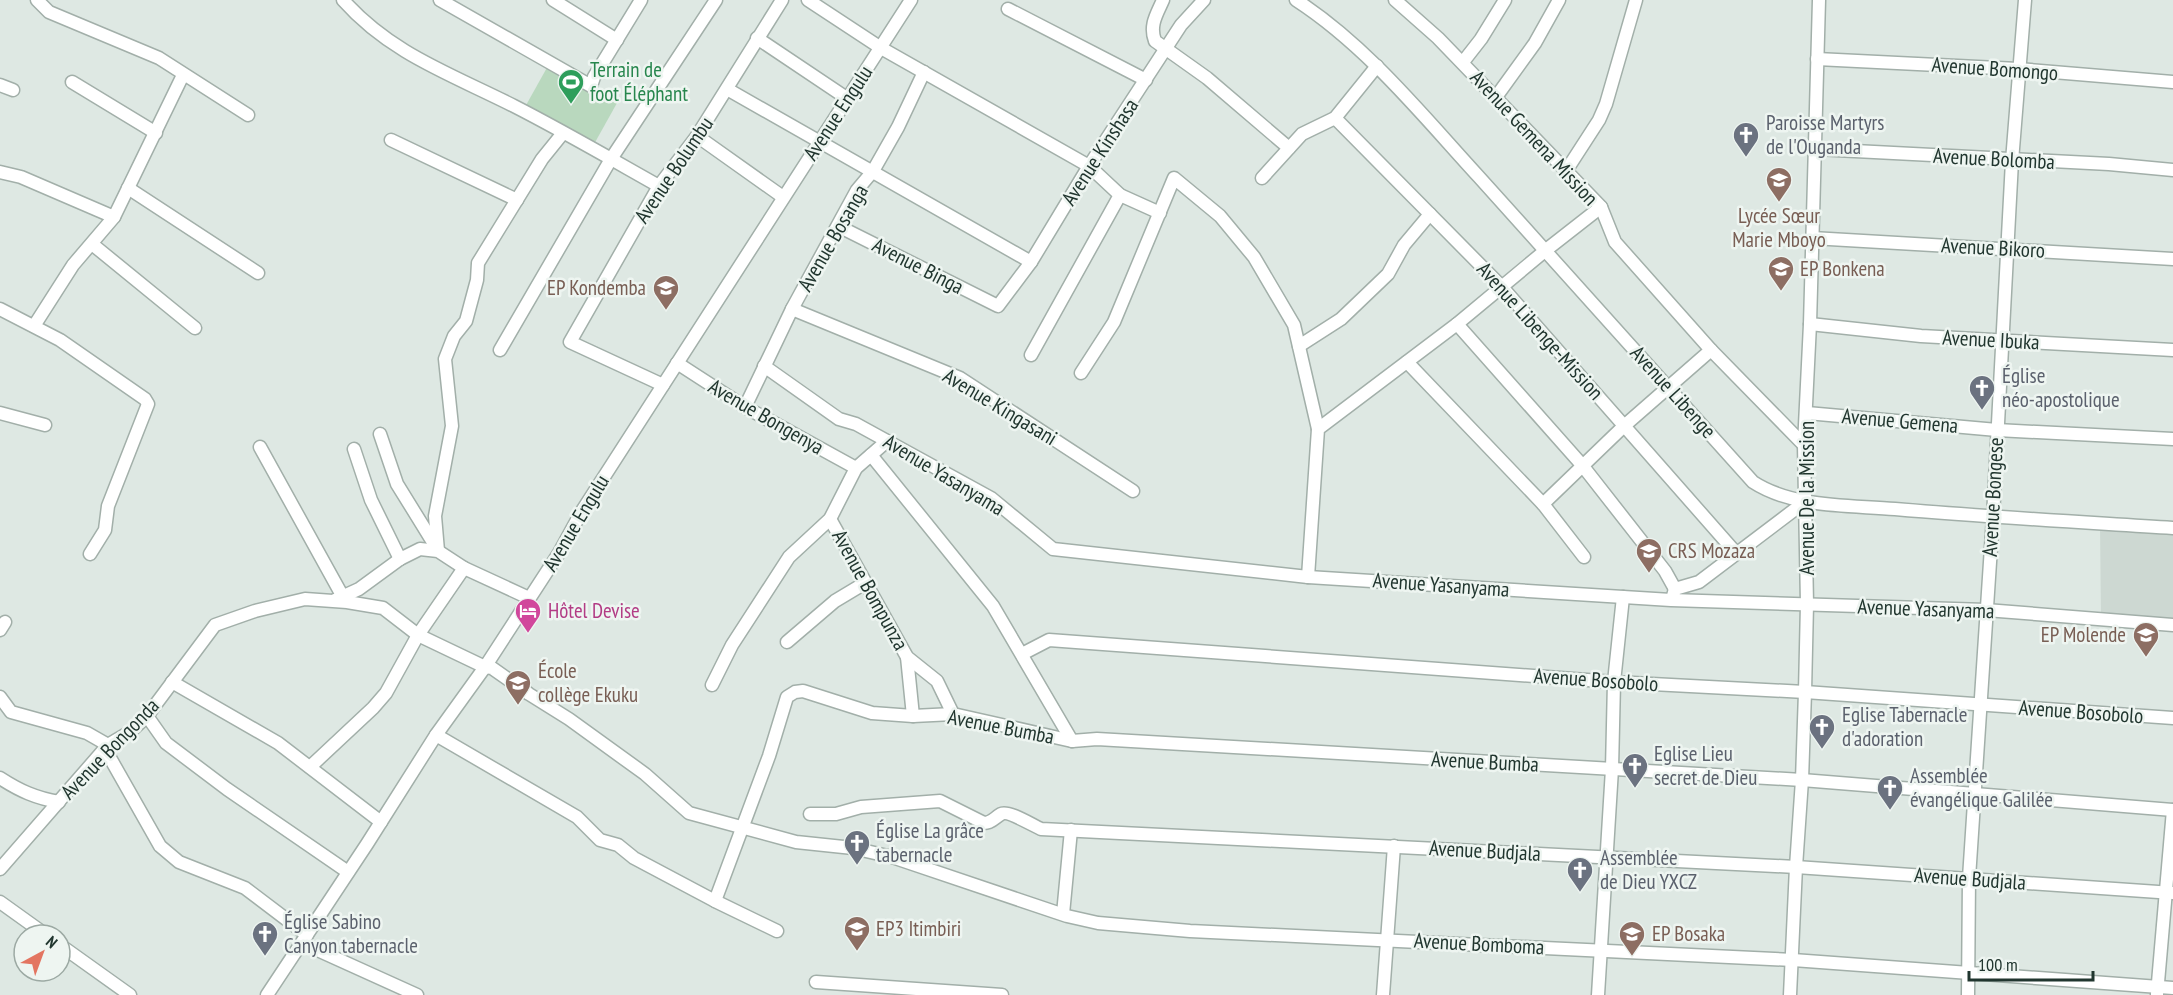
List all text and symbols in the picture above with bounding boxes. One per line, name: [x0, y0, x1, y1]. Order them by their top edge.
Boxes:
street label: Avenue Bomongo: [1931, 51, 2059, 86]
place label: Terrain de foot Éléphant: [590, 56, 688, 107]
street label: Avenue Engulu: [797, 60, 878, 165]
street label: Avenue Gemena Mission: [1464, 64, 1604, 211]
sports icon: Terrain de foot Éléphant: [556, 67, 586, 105]
street label: Avenue Kinshasa: [1055, 93, 1144, 210]
place label: Paroisse Martyrs de l'Ouganda: [1766, 109, 1884, 160]
street label: Avenue Bolumbu: [628, 111, 719, 228]
church icon: Paroisse Martyrs de l'Ouganda: [1731, 120, 1761, 158]
street label: Avenue Bolomba: [1933, 142, 2055, 175]
school or university icon: Lycée Sœur Marie Mboyo: [1764, 165, 1794, 203]
street label: Avenue Bosanga: [791, 180, 874, 296]
place label: Lycée Sœur Marie Mboyo: [1732, 202, 1826, 253]
street label: Avenue Binga: [868, 231, 968, 300]
street label: Avenue Bikoro: [1940, 231, 2046, 264]
school or university icon: EP Bonkena: [1766, 254, 1796, 292]
place label: EP Bonkena: [1800, 255, 1885, 282]
street label: Avenue Libenge-Mission: [1471, 256, 1610, 405]
school or university icon: EP Kondemba: [651, 273, 681, 311]
place label: EP Kondemba: [547, 274, 646, 301]
street label: Avenue Ibuka: [1942, 323, 2040, 356]
street label: Avenue Libenge: [1625, 340, 1722, 444]
street label: Avenue Kingasani: [938, 362, 1062, 451]
place label: Église néo-apostolique: [2002, 362, 2120, 413]
street label: Avenue Bongenya: [704, 373, 829, 461]
church icon: Église néo-apostolique: [1967, 373, 1997, 411]
street label: Avenue Gemena: [1841, 402, 1959, 439]
street label: Avenue De la Mission: [1793, 421, 1820, 575]
street label: Avenue Yasanyama: [879, 428, 1010, 521]
street label: Avenue Bongese: [1976, 437, 2009, 557]
street label: Avenue Engulu: [536, 470, 615, 576]
street label: Avenue Bompunza: [826, 525, 915, 655]
school or university icon: CRS Mozaza: [1634, 536, 1664, 574]
place label: CRS Mozaza: [1668, 537, 1755, 564]
street label: Avenue Yasanyama: [1372, 566, 1510, 603]
street label: Avenue Yasanyama: [1857, 593, 1995, 624]
hotel icon: Hôtel Devise: [513, 596, 543, 634]
place label: Hôtel Devise: [548, 597, 640, 624]
school or university icon: EP Molende: [2131, 620, 2161, 658]
place label: EP Molende: [2041, 621, 2126, 648]
place label: École collège Ekuku: [538, 657, 638, 708]
street label: Avenue Bosobolo: [1533, 662, 1659, 697]
school or university icon: École collège Ekuku: [503, 668, 533, 706]
street label: Avenue Bongonda: [55, 692, 165, 805]
street label: Avenue Bosobolo: [2018, 694, 2144, 729]
place label: Eglise Tabernacle d'adoration: [1842, 701, 1967, 752]
street label: Avenue Bumba: [946, 703, 1057, 750]
church icon: Eglise Tabernacle d'adoration: [1807, 712, 1837, 750]
place label: Eglise Lieu secret de Dieu: [1654, 740, 1757, 791]
street label: Avenue Bumba: [1431, 745, 1540, 778]
church icon: Eglise Lieu secret de Dieu: [1620, 751, 1650, 789]
place label: Assemblée évangélique Galilée: [1910, 762, 2053, 813]
church icon: Assemblée évangélique Galilée: [1875, 773, 1905, 811]
place label: Église La grâce tabernacle: [876, 817, 984, 868]
church icon: Église La grâce tabernacle: [842, 828, 872, 866]
street label: Avenue Budjala: [1428, 834, 1542, 867]
place label: Assemblée de Dieu YXCZ: [1600, 844, 1697, 895]
church icon: Assemblée de Dieu YXCZ: [1565, 855, 1595, 893]
street label: Avenue Budjala: [1913, 861, 2027, 896]
place label: Église Sabino Canyon tabernacle: [284, 908, 418, 959]
school or university icon: EP3 Itimbiri: [842, 914, 872, 952]
place label: EP3 Itimbiri: [876, 915, 961, 942]
church icon: Église Sabino Canyon tabernacle: [250, 919, 280, 957]
school or university icon: EP Bosaka: [1617, 919, 1647, 957]
place label: EP Bosaka: [1652, 920, 1725, 947]
north arrow: [12, 923, 72, 983]
street label: Avenue Bomboma: [1413, 927, 1545, 960]
text: N: [42, 931, 62, 952]
scale bar: [1969, 944, 2094, 982]
text: 100 m: [1978, 953, 2018, 976]

